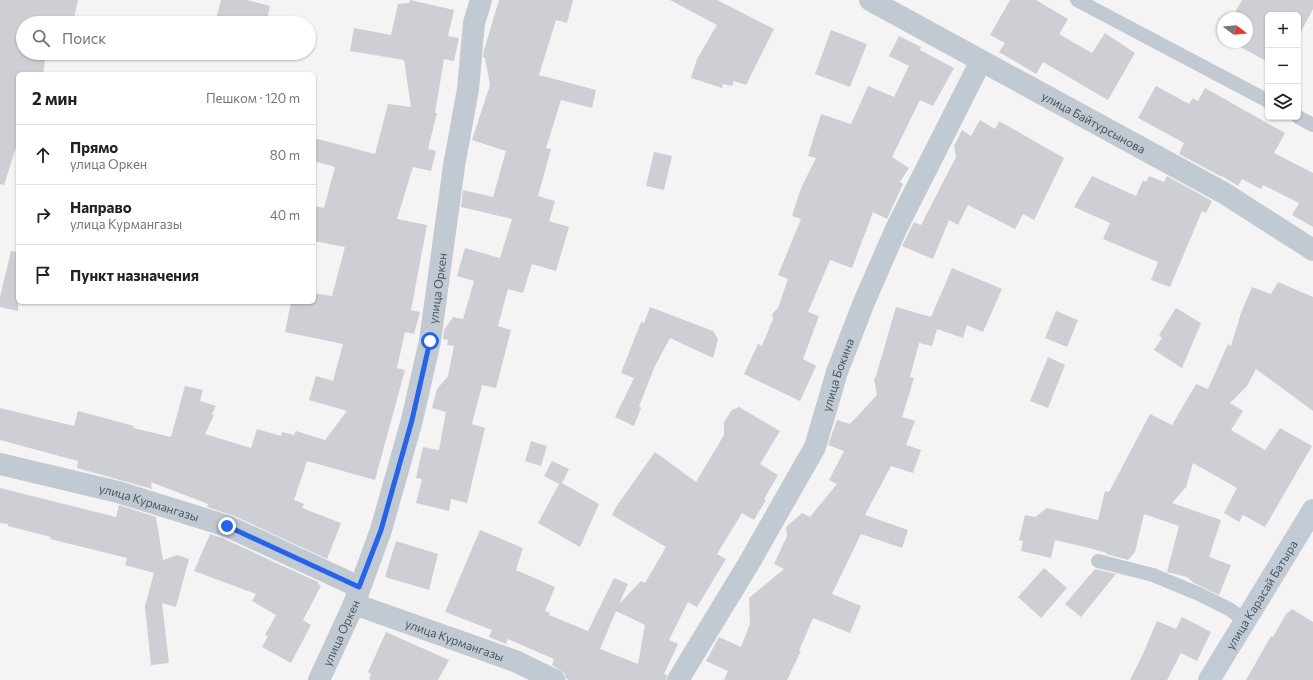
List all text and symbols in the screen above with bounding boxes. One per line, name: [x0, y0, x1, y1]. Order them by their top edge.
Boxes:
north arrow: [1217, 12, 1253, 48]
map controls: [1265, 12, 1301, 120]
button: +: [1265, 12, 1301, 48]
search box: [16, 16, 316, 60]
icon: search: [30, 27, 52, 49]
text: Поиск: [62, 29, 106, 47]
button: −: [1265, 48, 1301, 84]
button: layers: [1265, 84, 1301, 120]
text: 2 мин: [32, 88, 77, 109]
street label: улица Байтурсынова: [1040, 88, 1148, 156]
text: Пешком · 120 m: [206, 90, 300, 106]
text: Прямо: [70, 138, 118, 156]
icon: ahead: [32, 144, 54, 166]
text: 80 m: [270, 147, 300, 163]
text: улица Оркен: [70, 156, 147, 172]
text: Направо: [70, 198, 132, 216]
icon: right: [32, 204, 54, 226]
text: 40 m: [270, 207, 300, 223]
text: улица Курмангазы: [70, 216, 182, 232]
street label: улица Оркен: [425, 252, 449, 325]
icon: arrive: [32, 264, 54, 286]
text: Пункт назначения: [70, 266, 199, 284]
route start: [421, 332, 439, 350]
street label: улица Бокина: [819, 336, 856, 413]
street label: улица Курмангазы: [98, 481, 201, 524]
route end: [218, 517, 236, 535]
street label: улица Карасай Батыра: [1222, 538, 1300, 652]
street label: улица Оркен: [319, 598, 362, 668]
street label: улица Курмангазы: [404, 616, 506, 664]

